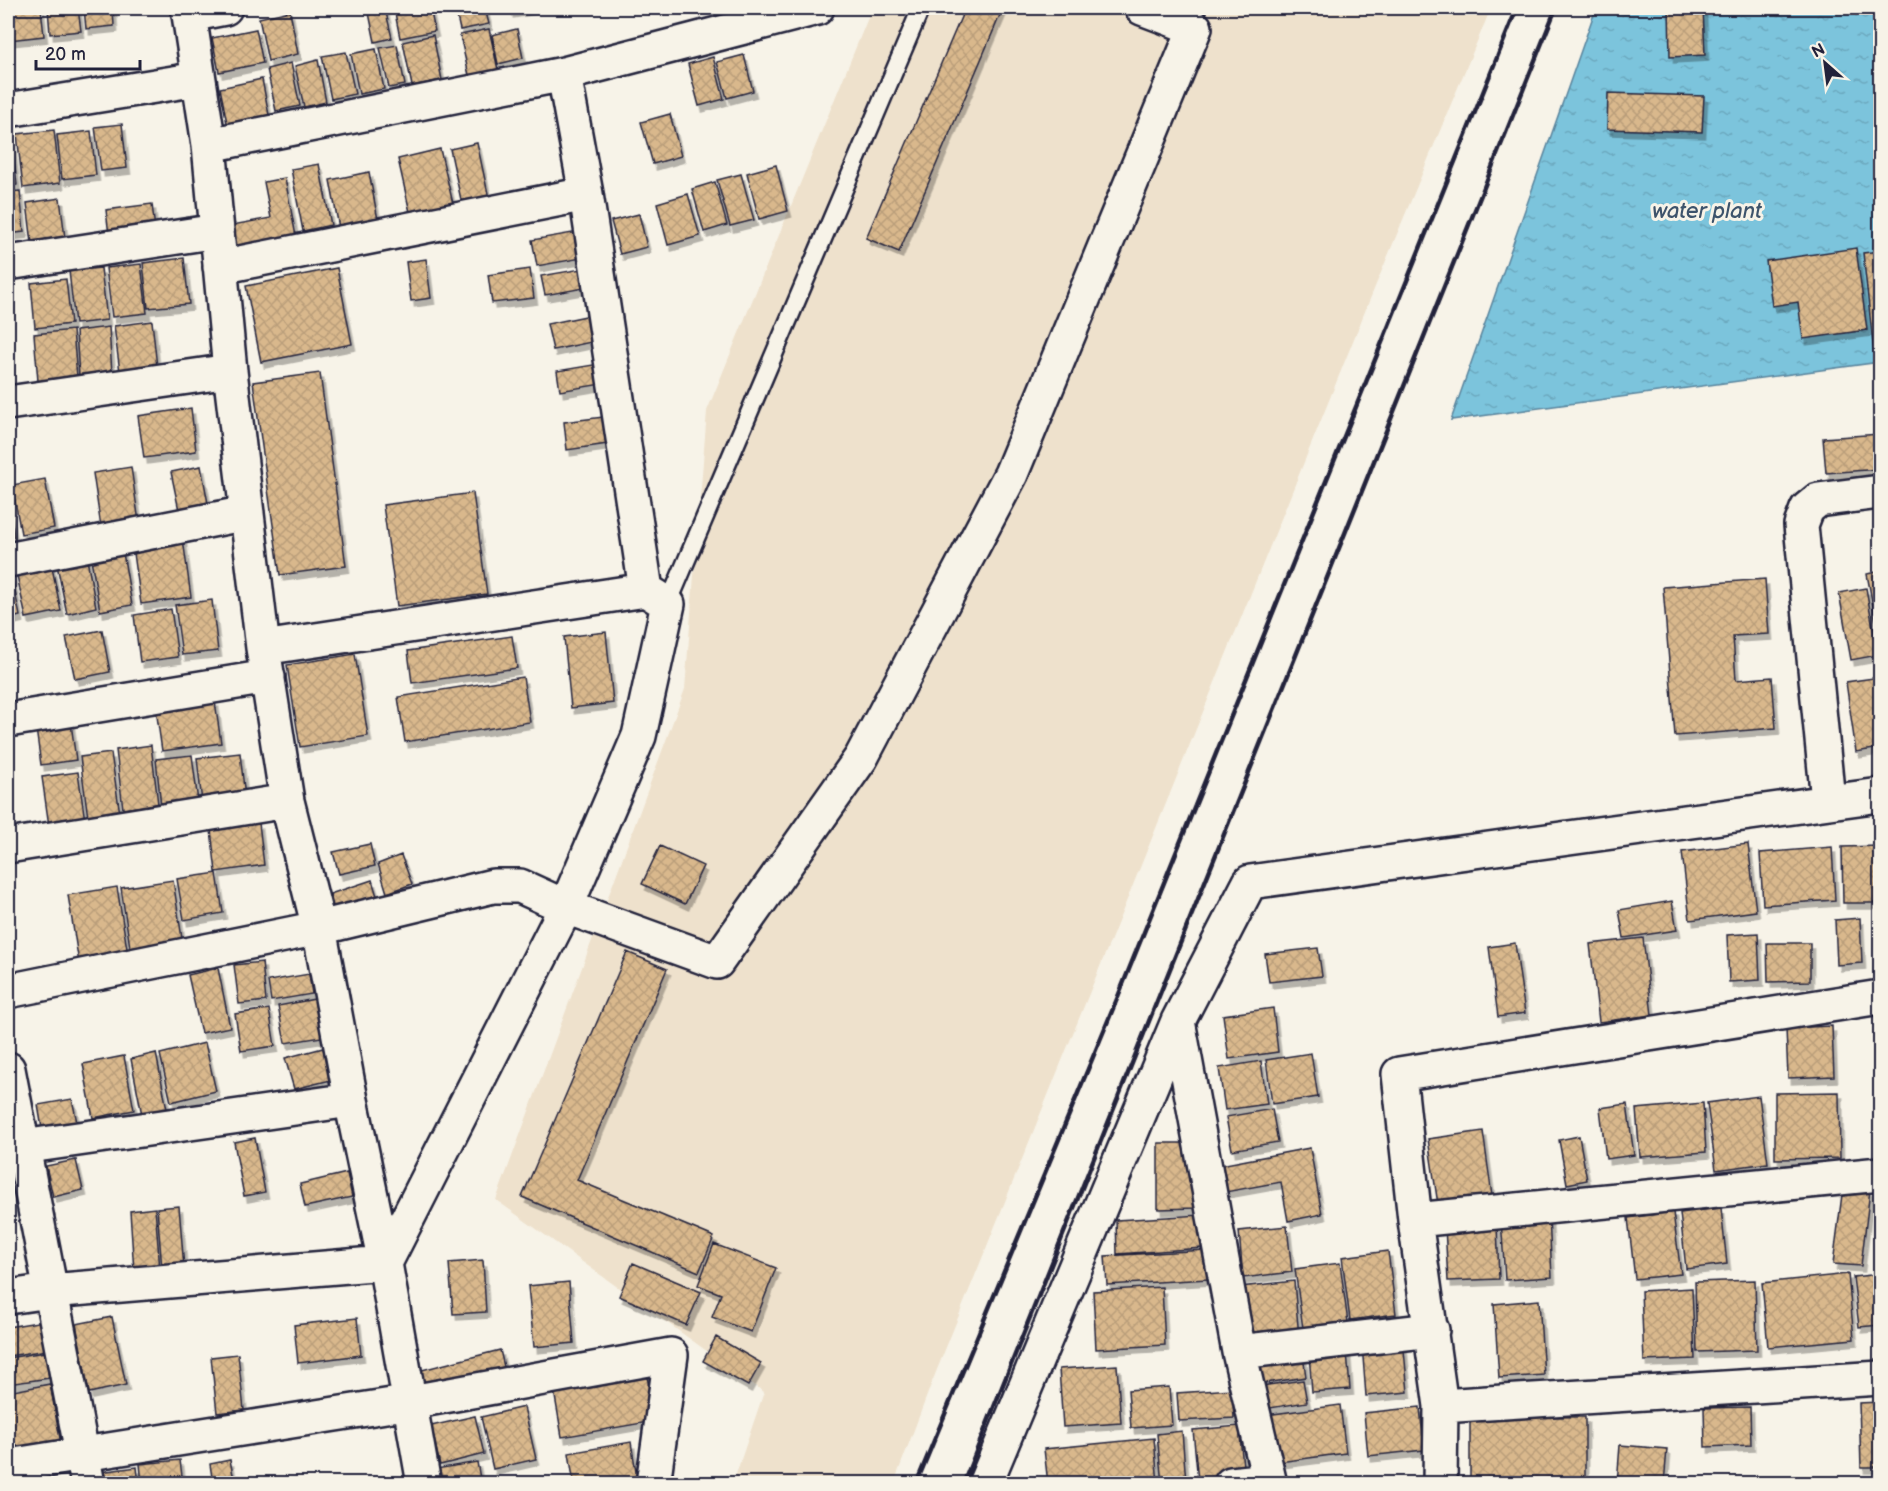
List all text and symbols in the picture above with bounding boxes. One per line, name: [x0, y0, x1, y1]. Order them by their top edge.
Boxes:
scale bar: [36, 33, 140, 71]
north arrow: [1795, 33, 1855, 93]
text: N: [1809, 40, 1828, 62]
text: 20 m: [45, 44, 86, 65]
water label: water plant: [1652, 198, 1763, 225]

